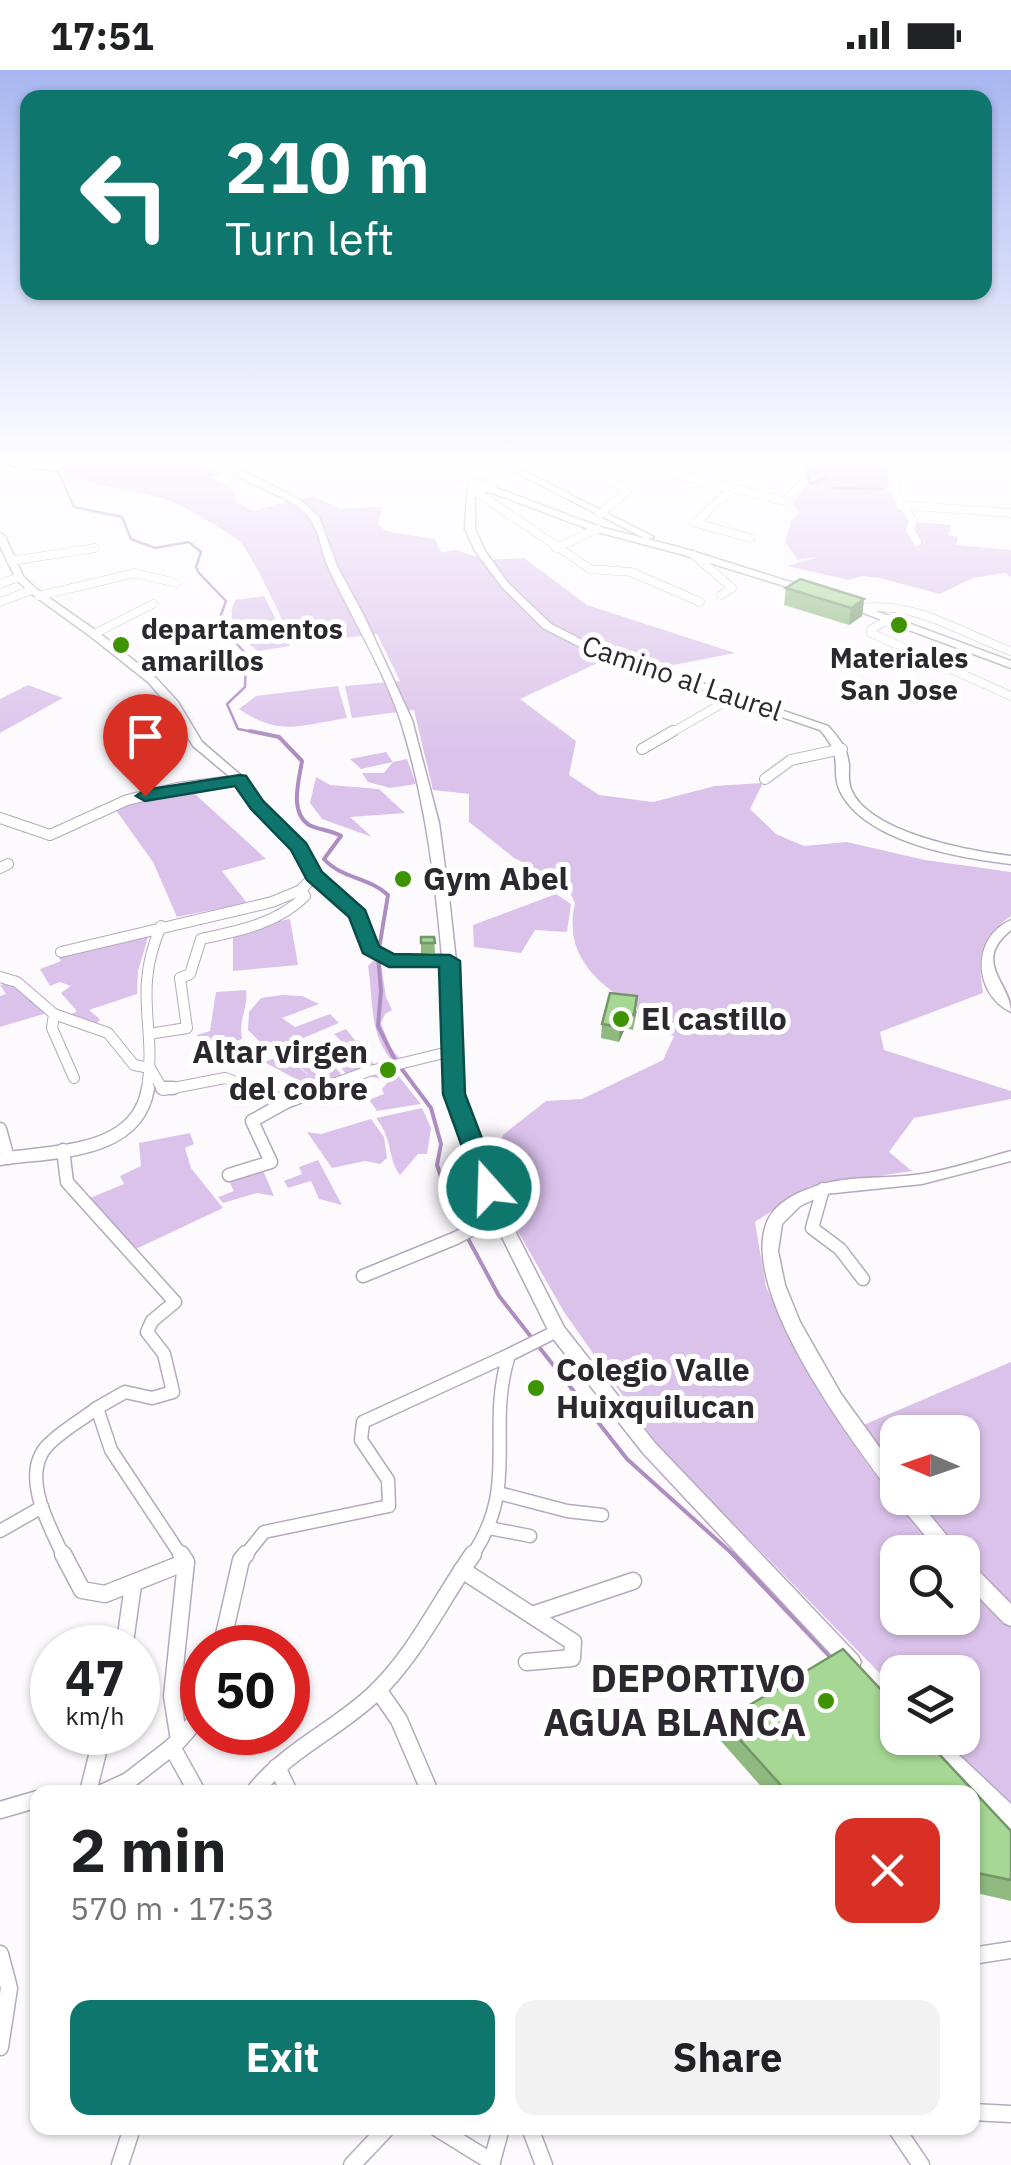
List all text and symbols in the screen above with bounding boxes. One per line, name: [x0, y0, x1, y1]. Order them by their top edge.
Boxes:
text: 17:51: [50, 11, 154, 60]
text: 210 m: [225, 121, 430, 212]
icon: left: [60, 130, 190, 260]
text: Turn left: [225, 209, 394, 267]
place label: departamentos amarillos: [141, 610, 343, 679]
marker: Materiales San Jose: [888, 614, 910, 636]
street label: Camino al Laurel: [577, 626, 787, 729]
marker: departamentos amarillos: [110, 634, 132, 656]
place label: Materiales San Jose: [830, 639, 968, 708]
pin: [103, 694, 188, 797]
icon: arrive: [118, 709, 173, 764]
place label: Gym Abel: [423, 857, 569, 899]
marker: Gym Abel: [392, 868, 414, 890]
place label: El castillo: [641, 997, 787, 1039]
marker: El castillo: [610, 1008, 632, 1030]
place label: Altar virgen del cobre: [192, 1030, 368, 1109]
marker: Altar virgen del cobre: [377, 1059, 399, 1081]
position arrow: [437, 1136, 541, 1240]
place label: Colegio Valle Huixquilucan: [556, 1348, 755, 1427]
marker: Colegio Valle Huixquilucan: [525, 1377, 547, 1399]
north arrow: [880, 1415, 980, 1515]
map controls: [880, 1415, 980, 1755]
button: search: [880, 1535, 980, 1635]
speed limit sign: 50: [180, 1625, 310, 1755]
text: 47: [65, 1645, 125, 1710]
place label: DEPORTIVO AGUA BLANCA: [543, 1653, 806, 1746]
button: layers: [880, 1655, 980, 1755]
marker: DEPORTIVO AGUA BLANCA: [815, 1690, 837, 1712]
text: km/h: [66, 1699, 124, 1732]
text: 2 min: [70, 1810, 227, 1889]
button: close: [835, 1818, 940, 1923]
text: 570 m · 17:53: [70, 1887, 275, 1929]
button: Exit: [70, 2000, 495, 2115]
button: Share: [515, 2000, 940, 2115]

